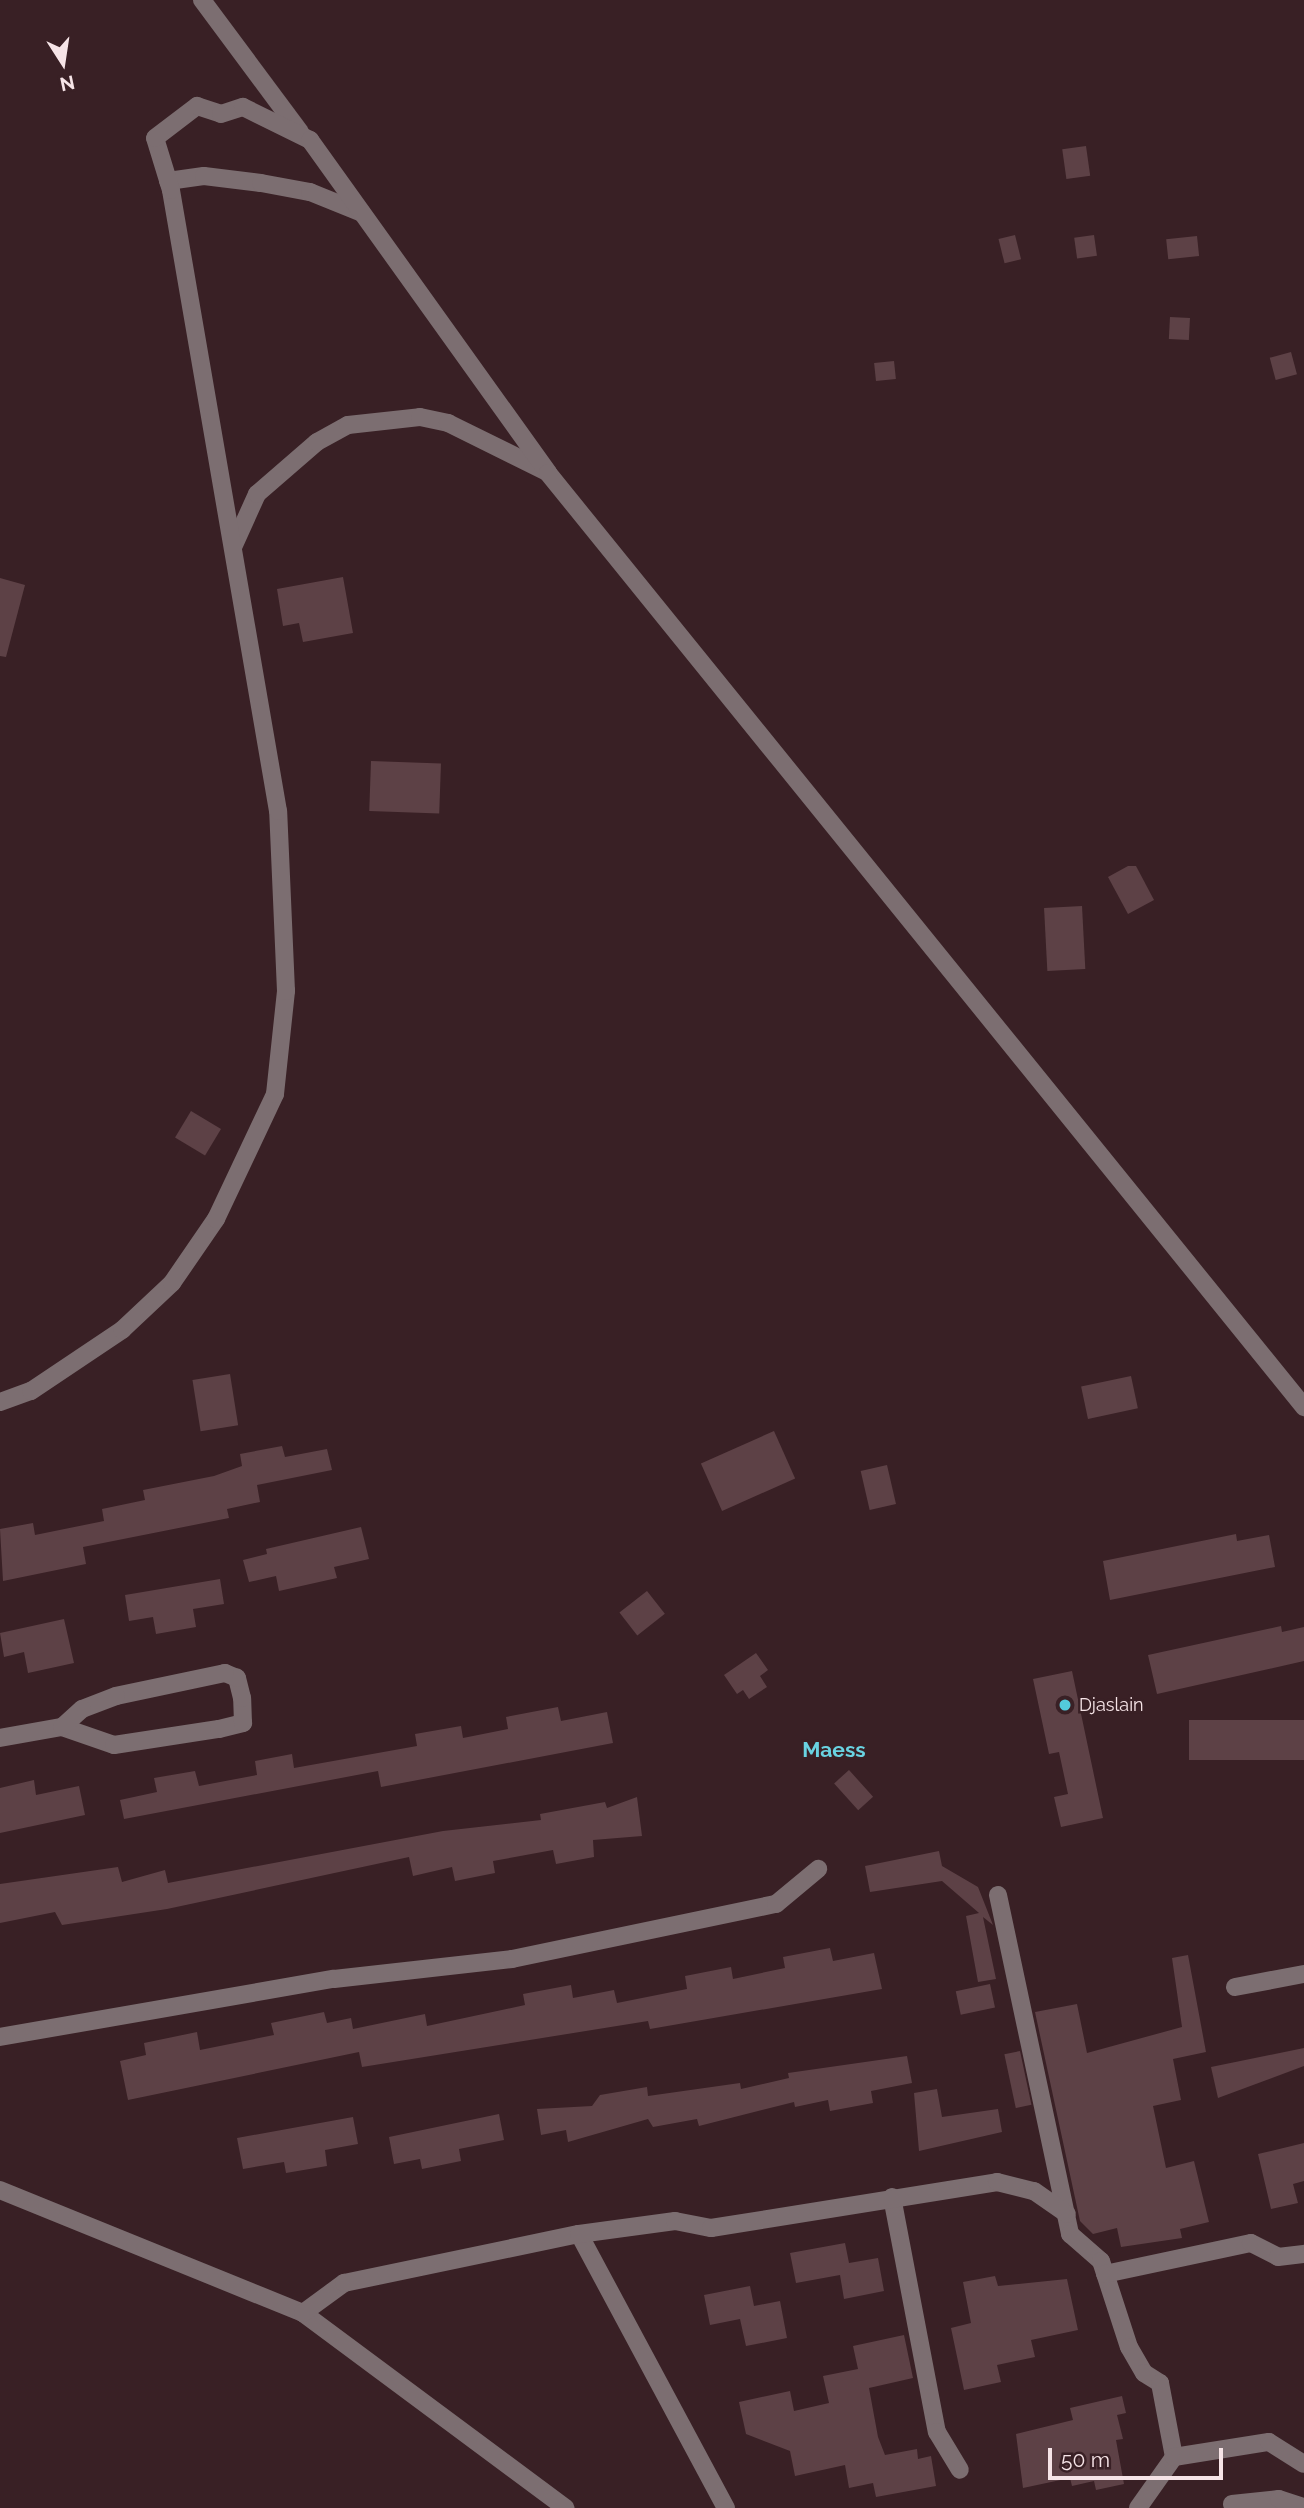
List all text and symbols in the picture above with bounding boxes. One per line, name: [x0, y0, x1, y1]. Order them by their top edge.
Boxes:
north arrow: [28, 28, 98, 98]
text: N: [58, 71, 77, 96]
place label: Djaslain: [1079, 1694, 1144, 1716]
marker: Djaslain: [1057, 1697, 1073, 1713]
district label: Maess: [802, 1737, 866, 1763]
scale bar: [1052, 2434, 1227, 2478]
text: 50 m: [1061, 2447, 1110, 2472]

